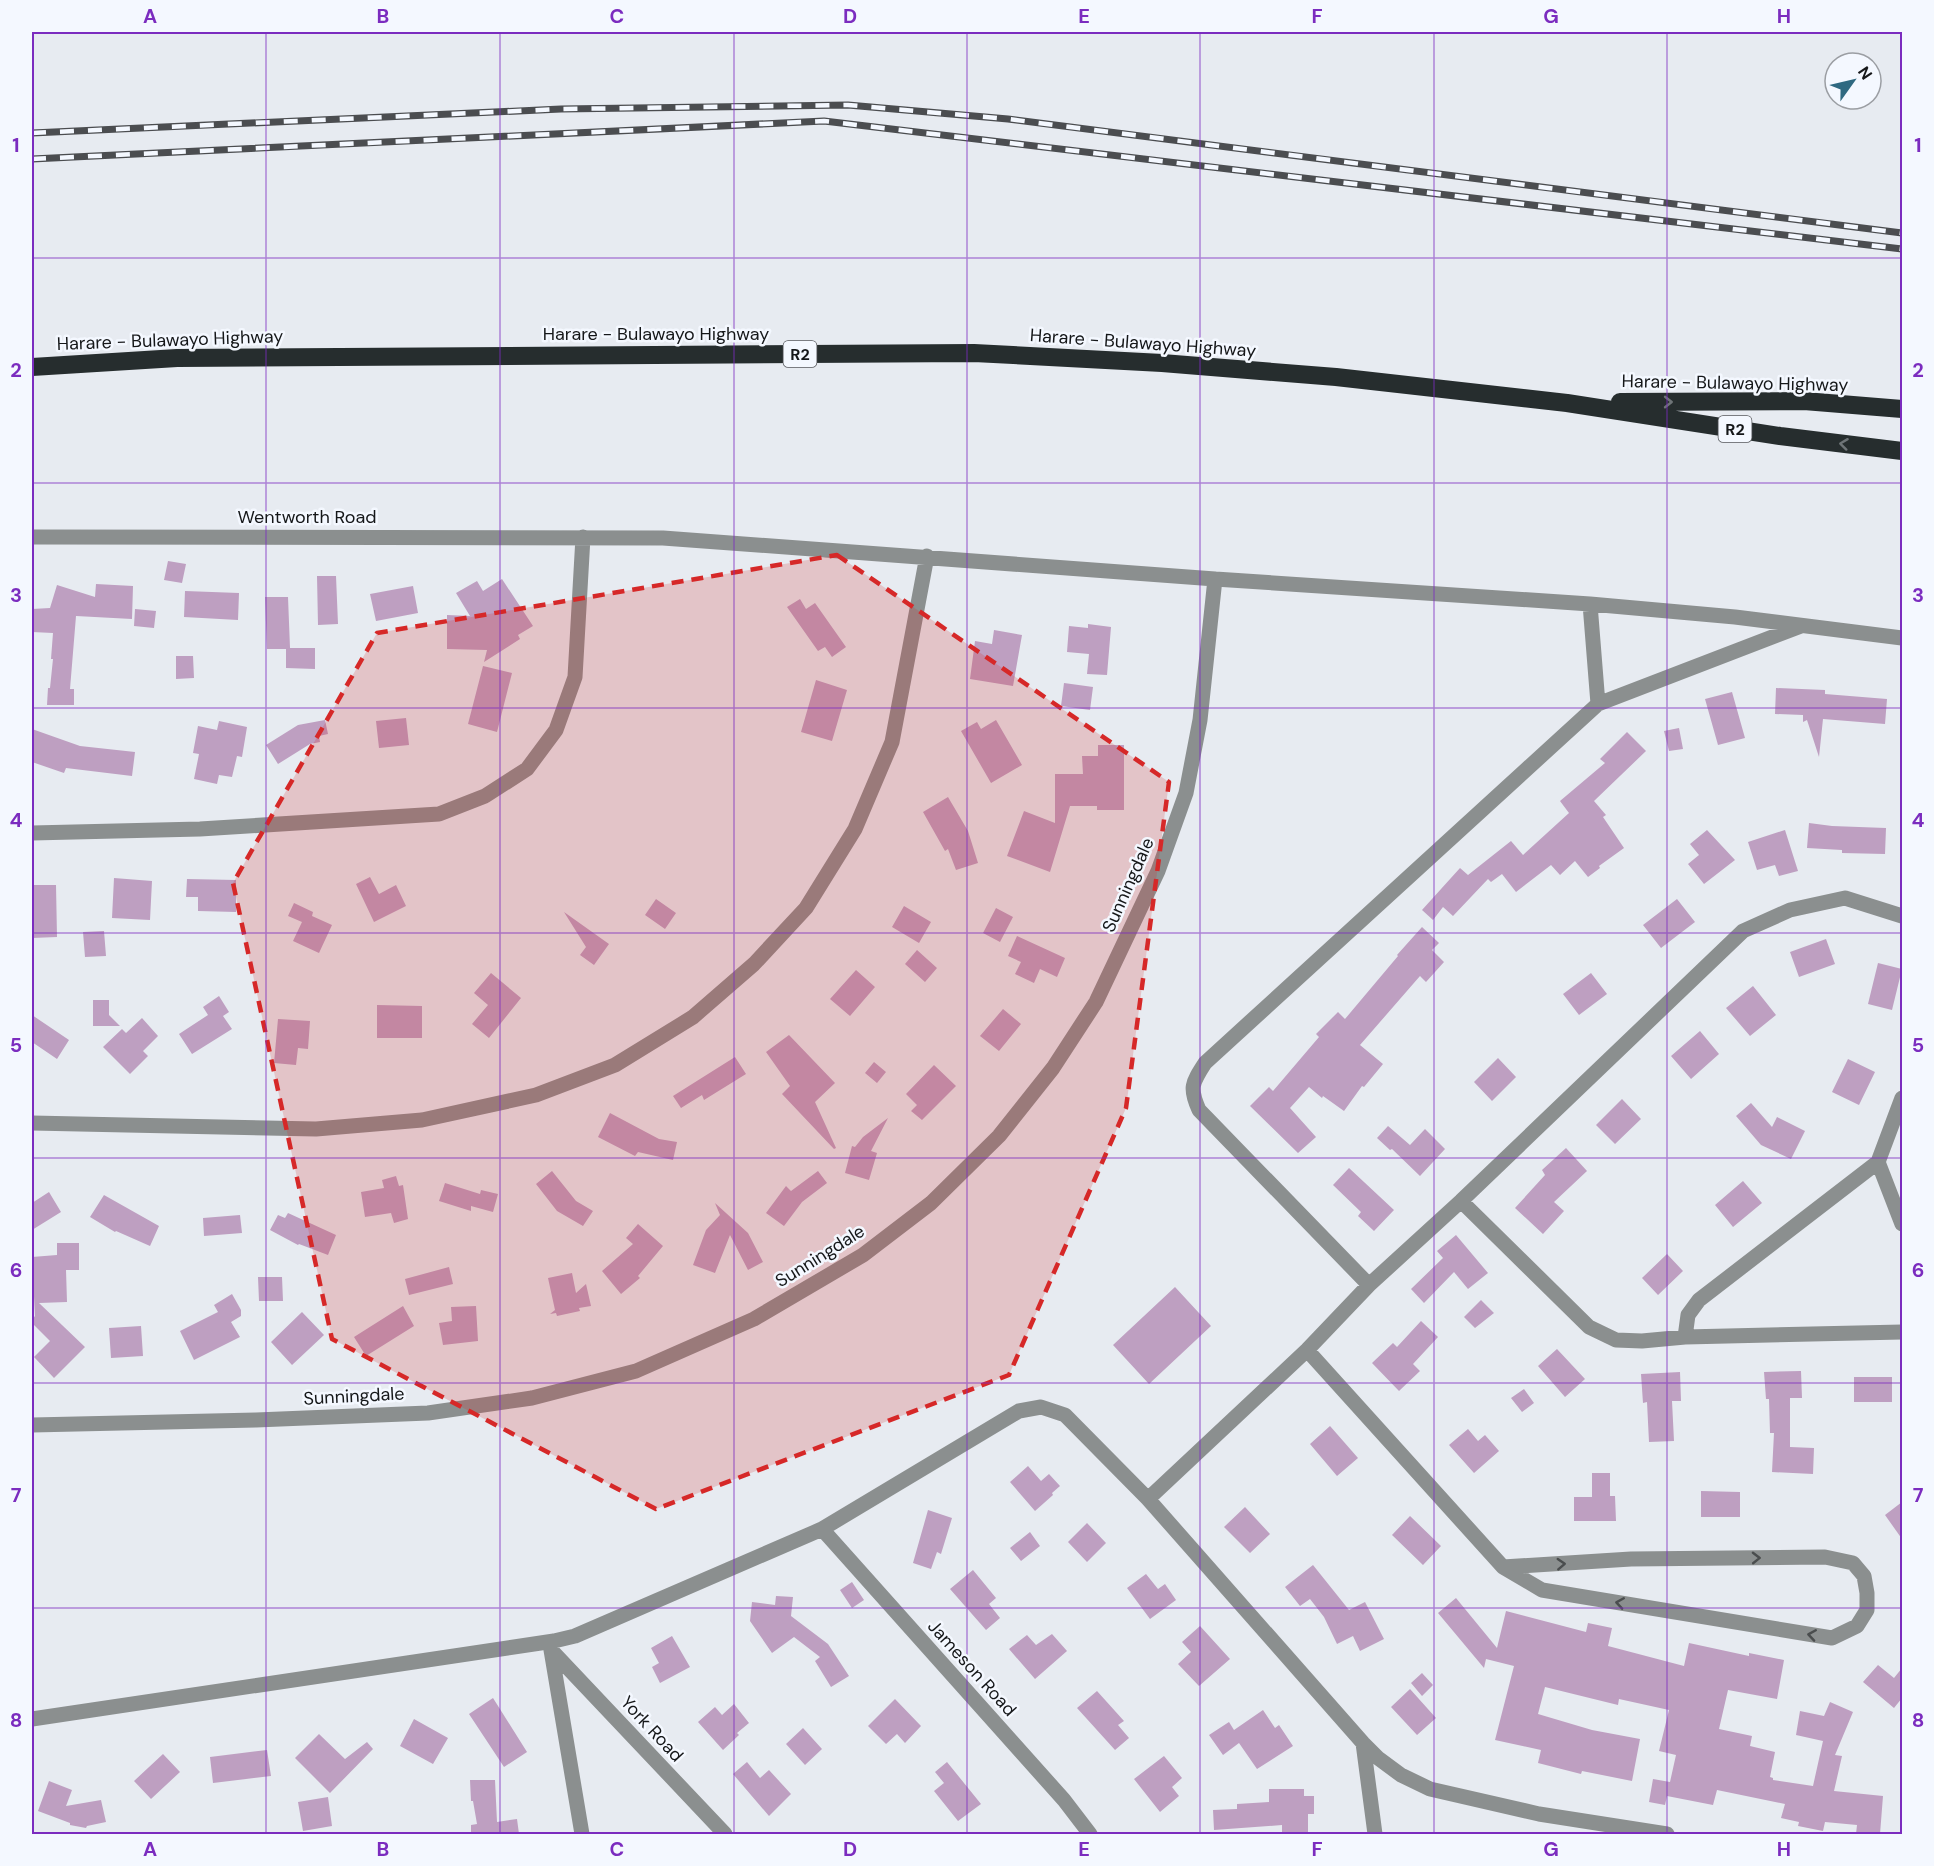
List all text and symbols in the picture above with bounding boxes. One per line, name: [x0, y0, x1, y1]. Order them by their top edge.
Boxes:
text: A: [143, 3, 157, 29]
text: B: [377, 3, 389, 29]
text: C: [610, 3, 624, 29]
text: D: [843, 3, 857, 29]
text: E: [1078, 3, 1090, 29]
text: F: [1311, 3, 1323, 29]
text: G: [1543, 3, 1559, 29]
text: H: [1777, 3, 1791, 29]
north arrow: [1823, 51, 1883, 111]
text: N: [1853, 62, 1877, 84]
text: 1: [12, 132, 20, 158]
text: 1: [1914, 132, 1922, 158]
street label: Harare - Bulawayo Highway: [543, 322, 769, 346]
street label: Harare - Bulawayo Highway: [1029, 323, 1257, 363]
street label: Harare - Bulawayo Highway: [56, 324, 284, 356]
road number: R2: [784, 341, 816, 367]
text: 2: [10, 357, 22, 383]
text: 2: [1912, 357, 1924, 383]
street label: Harare - Bulawayo Highway: [1621, 369, 1849, 397]
one-way arrow: [1663, 396, 1672, 408]
road number: R2: [1718, 416, 1752, 442]
one-way arrow: [1840, 438, 1849, 451]
street label: Wentworth Road: [238, 505, 376, 529]
text: 3: [10, 582, 22, 608]
text: 3: [1912, 582, 1924, 608]
text: 4: [10, 807, 23, 833]
text: 4: [1912, 807, 1925, 833]
street label: Sunningdale: [1096, 834, 1160, 936]
text: 5: [10, 1032, 22, 1058]
text: 5: [1912, 1032, 1924, 1058]
street label: Sunningdale: [771, 1219, 869, 1293]
text: 6: [10, 1257, 22, 1283]
text: 6: [1912, 1257, 1924, 1283]
street label: Sunningdale: [303, 1381, 405, 1411]
text: 7: [11, 1482, 22, 1508]
text: 7: [1913, 1482, 1924, 1508]
one-way arrow: [1751, 1552, 1760, 1564]
one-way arrow: [1556, 1557, 1565, 1570]
one-way arrow: [1615, 1597, 1625, 1610]
street label: Jameson Road: [922, 1615, 1022, 1721]
one-way arrow: [1807, 1629, 1817, 1642]
street label: York Road: [615, 1691, 689, 1767]
text: 8: [10, 1707, 22, 1733]
text: 8: [1912, 1707, 1924, 1733]
text: A: [143, 1836, 157, 1862]
text: B: [377, 1836, 389, 1862]
text: C: [610, 1836, 624, 1862]
text: D: [843, 1836, 857, 1862]
text: E: [1078, 1836, 1090, 1862]
text: F: [1311, 1836, 1323, 1862]
text: G: [1543, 1836, 1559, 1862]
text: H: [1777, 1836, 1791, 1862]

